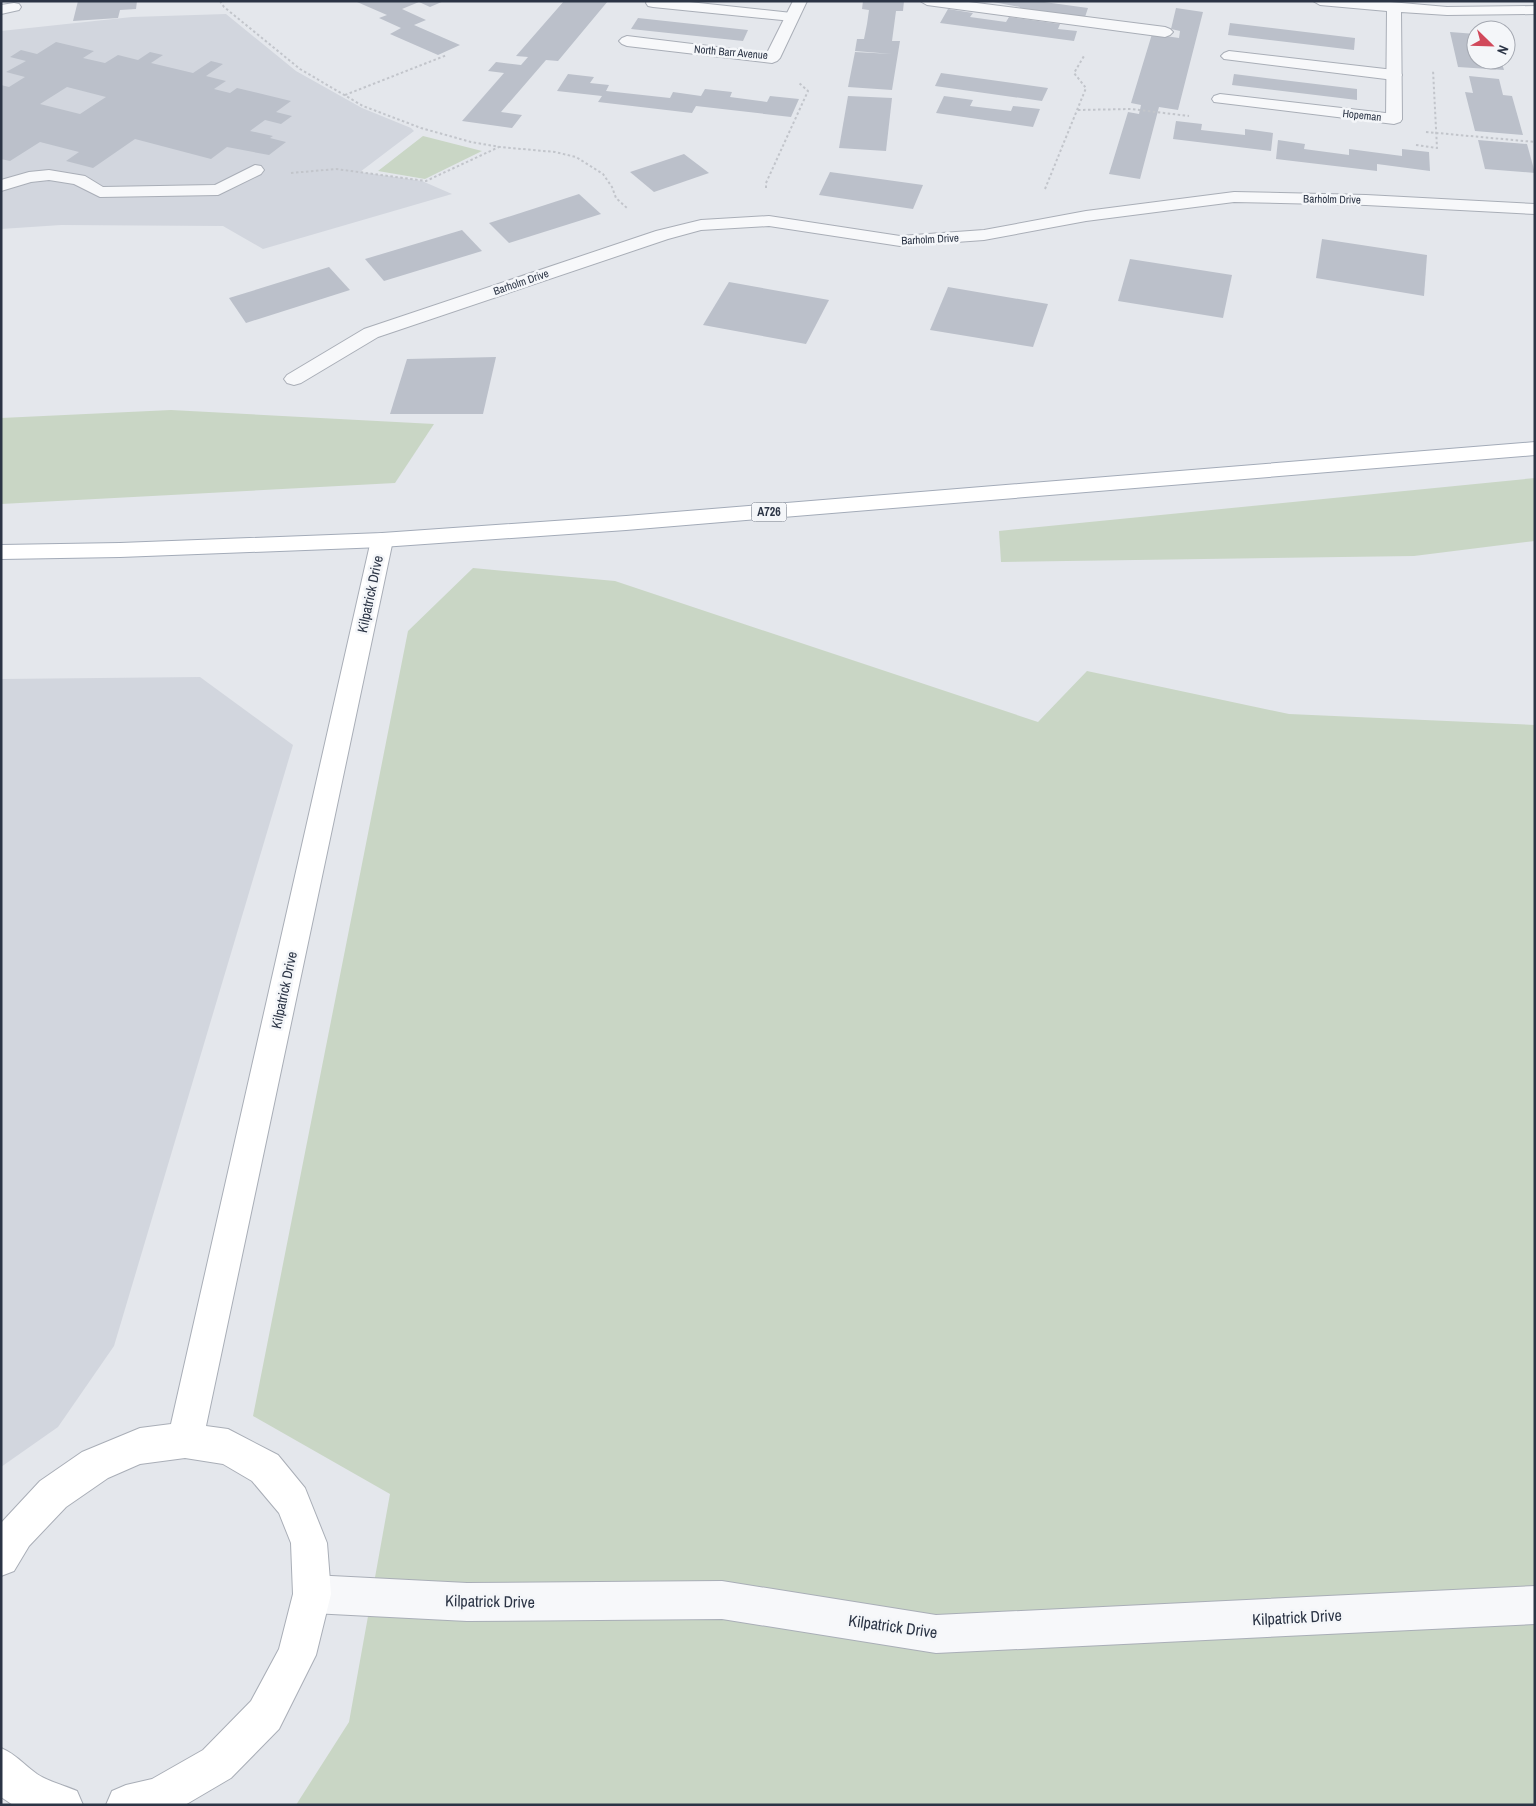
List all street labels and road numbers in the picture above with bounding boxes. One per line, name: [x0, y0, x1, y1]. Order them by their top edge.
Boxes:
street label: North Barr Avenue: [693, 42, 769, 62]
street label: Hopeman: [1342, 106, 1382, 124]
street label: Barholm Drive: [1303, 191, 1361, 207]
street label: Barholm Drive: [901, 231, 959, 247]
street label: Barholm Drive: [491, 266, 551, 298]
road number: A726: [752, 502, 786, 522]
street label: Kilpatrick Drive: [353, 554, 387, 634]
street label: Kilpatrick Drive: [267, 950, 301, 1030]
street label: Kilpatrick Drive: [445, 1589, 535, 1613]
street label: Kilpatrick Drive: [1252, 1604, 1342, 1630]
street label: Kilpatrick Drive: [847, 1609, 939, 1643]

